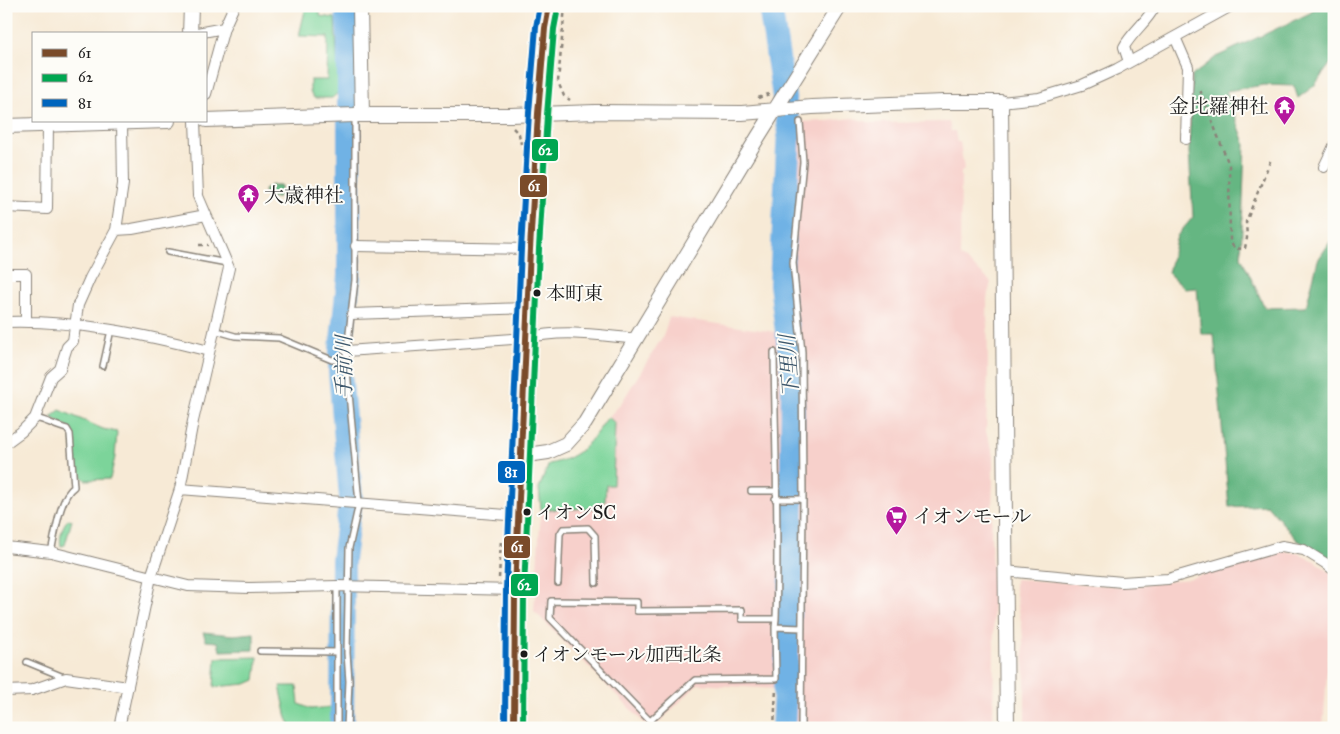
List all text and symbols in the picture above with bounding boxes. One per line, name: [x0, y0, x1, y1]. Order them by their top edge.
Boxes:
legend: [32, 32, 208, 122]
text: 61: [78, 44, 92, 62]
text: 62: [78, 68, 94, 86]
text: 81: [78, 94, 92, 112]
place label: 金比羅神社: [1169, 94, 1269, 118]
temple icon: 金比羅神社: [1273, 94, 1297, 125]
line badge: 62: [531, 138, 559, 162]
text: 62: [538, 142, 553, 159]
line badge: 61: [519, 174, 548, 198]
text: 61: [528, 178, 541, 195]
temple icon: 大歳神社: [236, 183, 260, 214]
place label: 大歳神社: [264, 183, 344, 207]
place label: 本町東: [546, 282, 603, 305]
marker: 本町東: [532, 288, 542, 298]
water label: 下里川: [774, 332, 804, 398]
water label: 手前川: [331, 334, 357, 399]
line badge: 81: [497, 460, 526, 484]
text: 81: [505, 464, 518, 481]
place label: イオンSC: [536, 501, 616, 524]
supermarket icon: イオンモール: [885, 504, 909, 535]
place label: イオンモール: [913, 504, 1031, 528]
marker: イオンSC: [522, 507, 532, 517]
line badge: 61: [503, 535, 531, 559]
text: 61: [511, 539, 524, 556]
line badge: 62: [510, 573, 539, 597]
text: 62: [517, 577, 532, 594]
place label: イオンモール加西北条: [533, 643, 721, 666]
marker: イオンモール加西北条: [519, 649, 529, 659]

